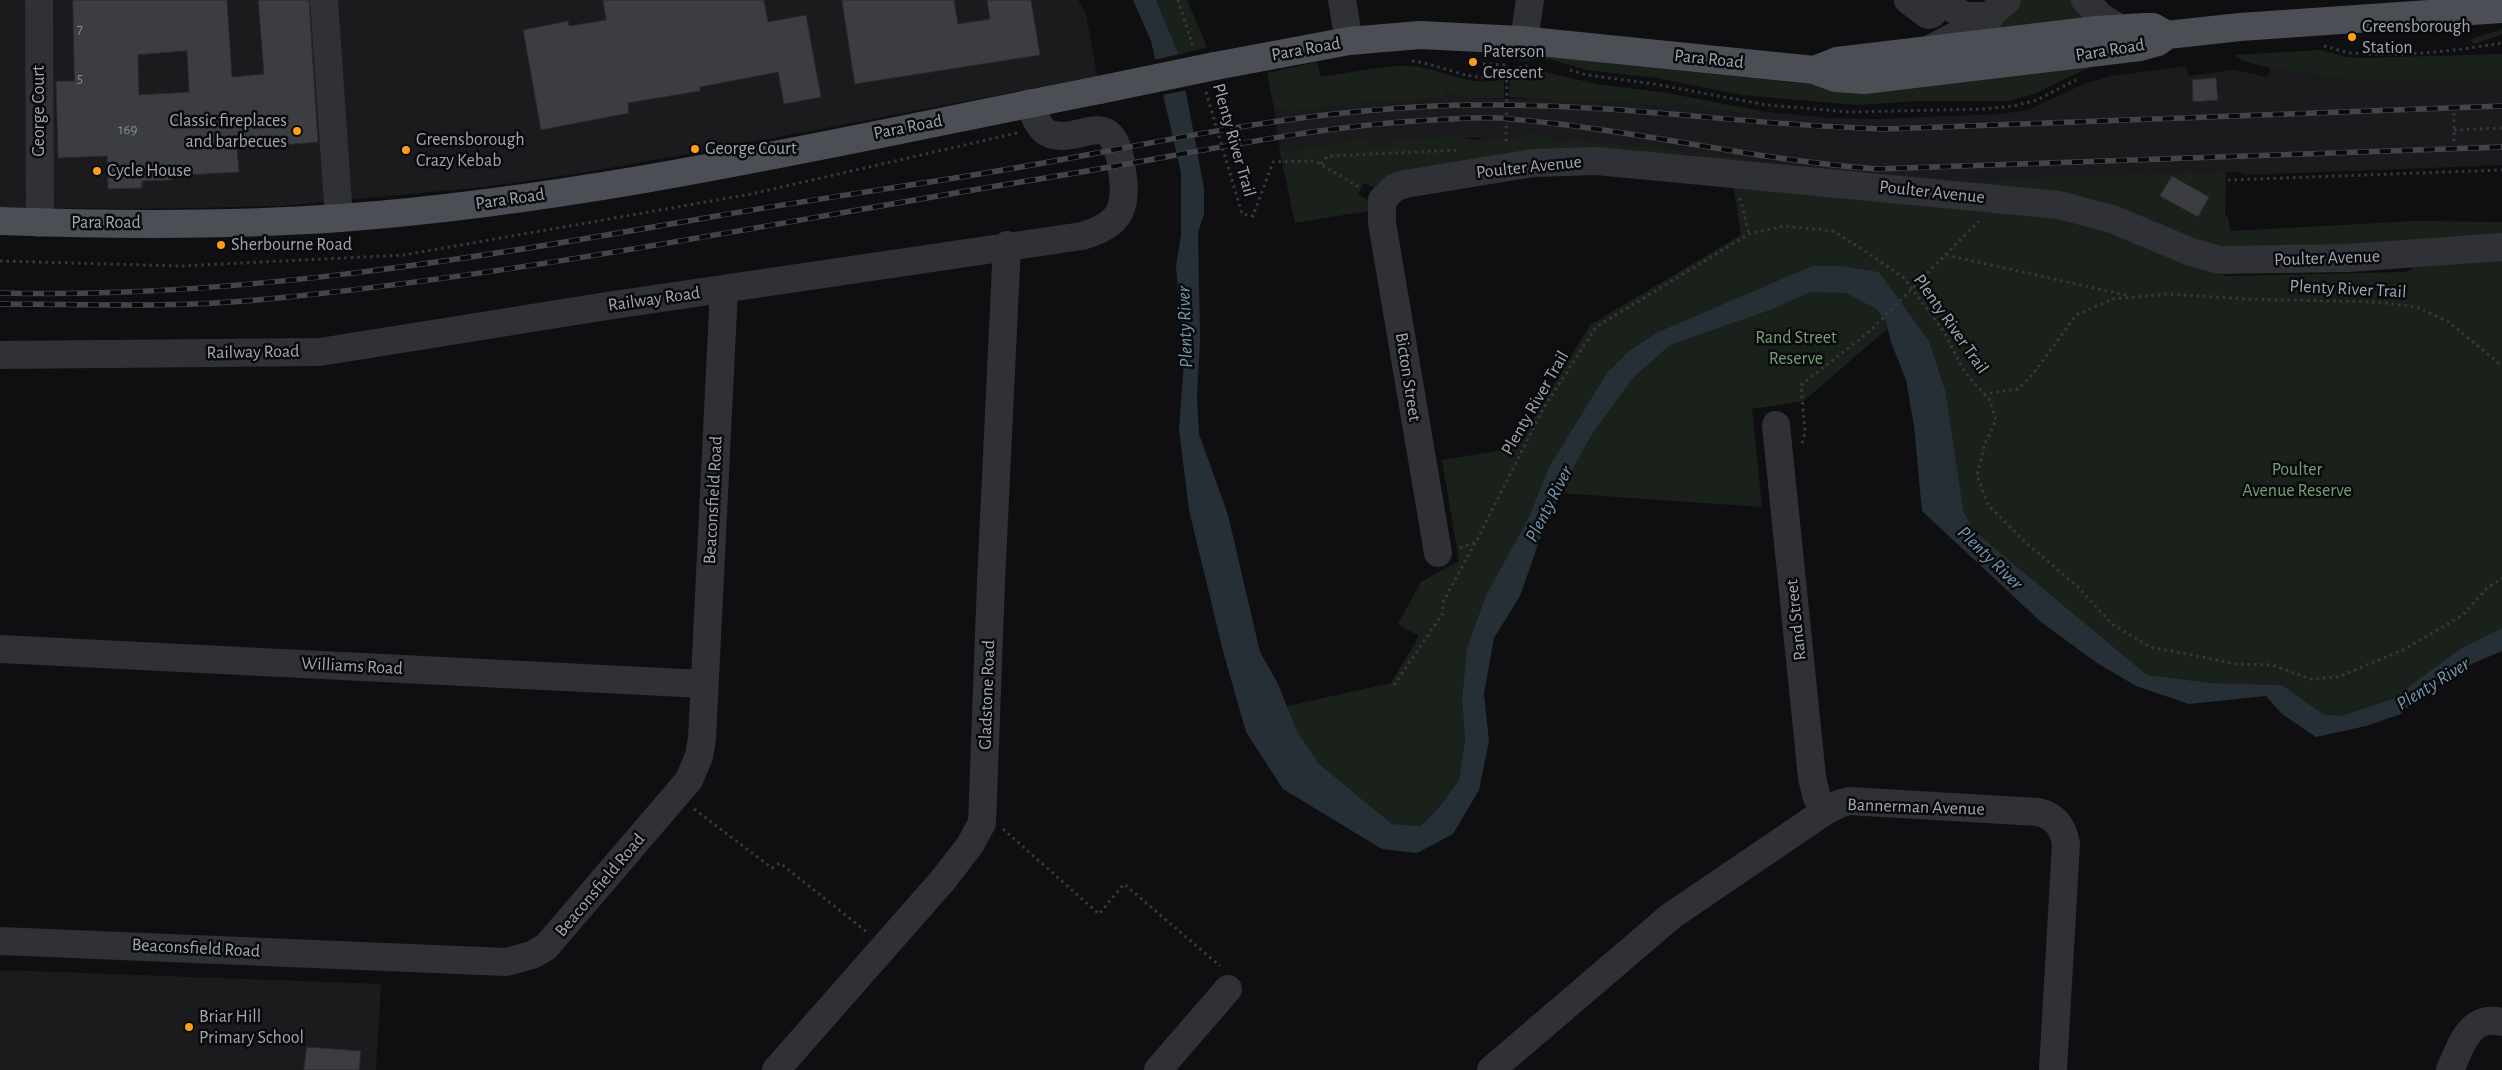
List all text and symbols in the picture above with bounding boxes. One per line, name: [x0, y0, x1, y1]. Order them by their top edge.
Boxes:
place label: Greensborough Station: [2362, 16, 2471, 58]
house number: 7: [77, 20, 83, 38]
marker: Greensborough Station: [2346, 31, 2358, 43]
street label: Para Road: [1270, 32, 1342, 66]
street label: Para Road: [2074, 34, 2146, 66]
place label: Paterson Crescent: [1483, 41, 1544, 84]
street label: Para Road: [1673, 45, 1745, 73]
marker: Paterson Crescent: [1467, 56, 1479, 68]
street label: George Court: [28, 65, 50, 157]
house number: 5: [77, 69, 83, 87]
street label: Plenty River Trail: [1207, 81, 1261, 199]
place label: Classic fireplaces and barbecues: [169, 110, 287, 152]
street label: Para Road: [872, 110, 944, 144]
house number: 169: [118, 120, 138, 138]
marker: Classic fireplaces and barbecues: [291, 125, 303, 137]
place label: Greensborough Crazy Kebab: [416, 129, 525, 172]
place label: George Court: [705, 138, 797, 160]
marker: George Court: [689, 143, 701, 155]
marker: Greensborough Crazy Kebab: [400, 144, 412, 156]
street label: Poulter Avenue: [1475, 151, 1583, 183]
place label: Cycle House: [107, 160, 191, 182]
marker: Cycle House: [91, 165, 103, 177]
street label: Poulter Avenue: [1878, 176, 1986, 208]
street label: Para Road: [474, 183, 546, 215]
street label: Para Road: [71, 212, 141, 234]
place label: Sherbourne Road: [231, 234, 352, 256]
marker: Sherbourne Road: [215, 239, 227, 251]
street label: Poulter Avenue: [2274, 245, 2380, 271]
street label: Plenty River Trail: [1909, 270, 1993, 378]
street label: Plenty River Trail: [2289, 275, 2407, 303]
street label: Railway Road: [606, 282, 702, 316]
water label: Plenty River: [1172, 286, 1198, 368]
park label: Rand Street Reserve: [1755, 327, 1837, 369]
street label: Bicton Street: [1390, 331, 1426, 423]
street label: Railway Road: [206, 340, 300, 364]
street label: Plenty River Trail: [1496, 347, 1574, 459]
street label: Beaconsfield Road: [699, 435, 727, 565]
park label: Poulter Avenue Reserve: [2242, 459, 2352, 502]
water label: Plenty River: [1520, 462, 1578, 546]
water label: Plenty River: [1953, 521, 2027, 595]
street label: Rand Street: [1781, 578, 1811, 662]
street label: Gladstone Road: [974, 640, 1000, 750]
street label: Williams Road: [301, 653, 403, 679]
water label: Plenty River: [2392, 653, 2474, 715]
street label: Bannerman Avenue: [1847, 794, 1985, 820]
street label: Beaconsfield Road: [550, 829, 650, 941]
street label: Beaconsfield Road: [131, 934, 261, 962]
place label: Briar Hill Primary School: [199, 1006, 304, 1048]
marker: Briar Hill Primary School: [183, 1021, 195, 1033]

